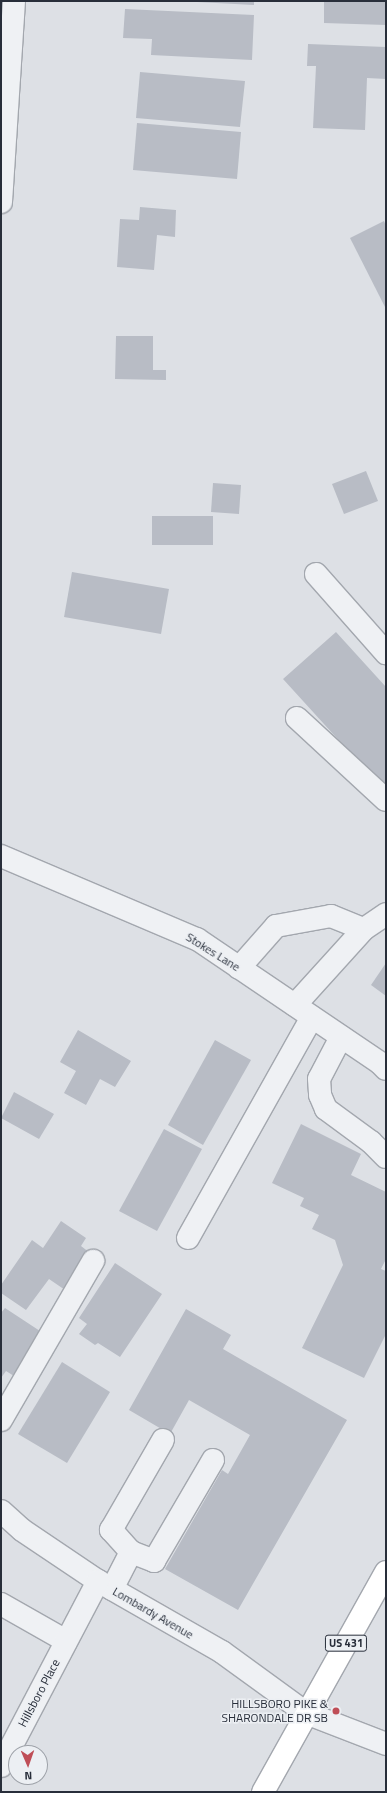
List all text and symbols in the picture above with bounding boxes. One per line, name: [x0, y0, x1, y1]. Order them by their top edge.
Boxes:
street label: Stokes Lane: [183, 930, 243, 974]
street label: Lombardy Avenue: [110, 1584, 196, 1642]
road number: US 431: [324, 1634, 368, 1652]
street label: Hillsboro Place: [15, 1657, 63, 1729]
place label: HILLSBORO PIKE & SHARONDALE DR SB: [221, 1697, 328, 1725]
marker: HILLSBORO PIKE & SHARONDALE DR SB: [331, 1706, 341, 1716]
north arrow: [8, 1745, 48, 1785]
text: N: [24, 1768, 32, 1784]

